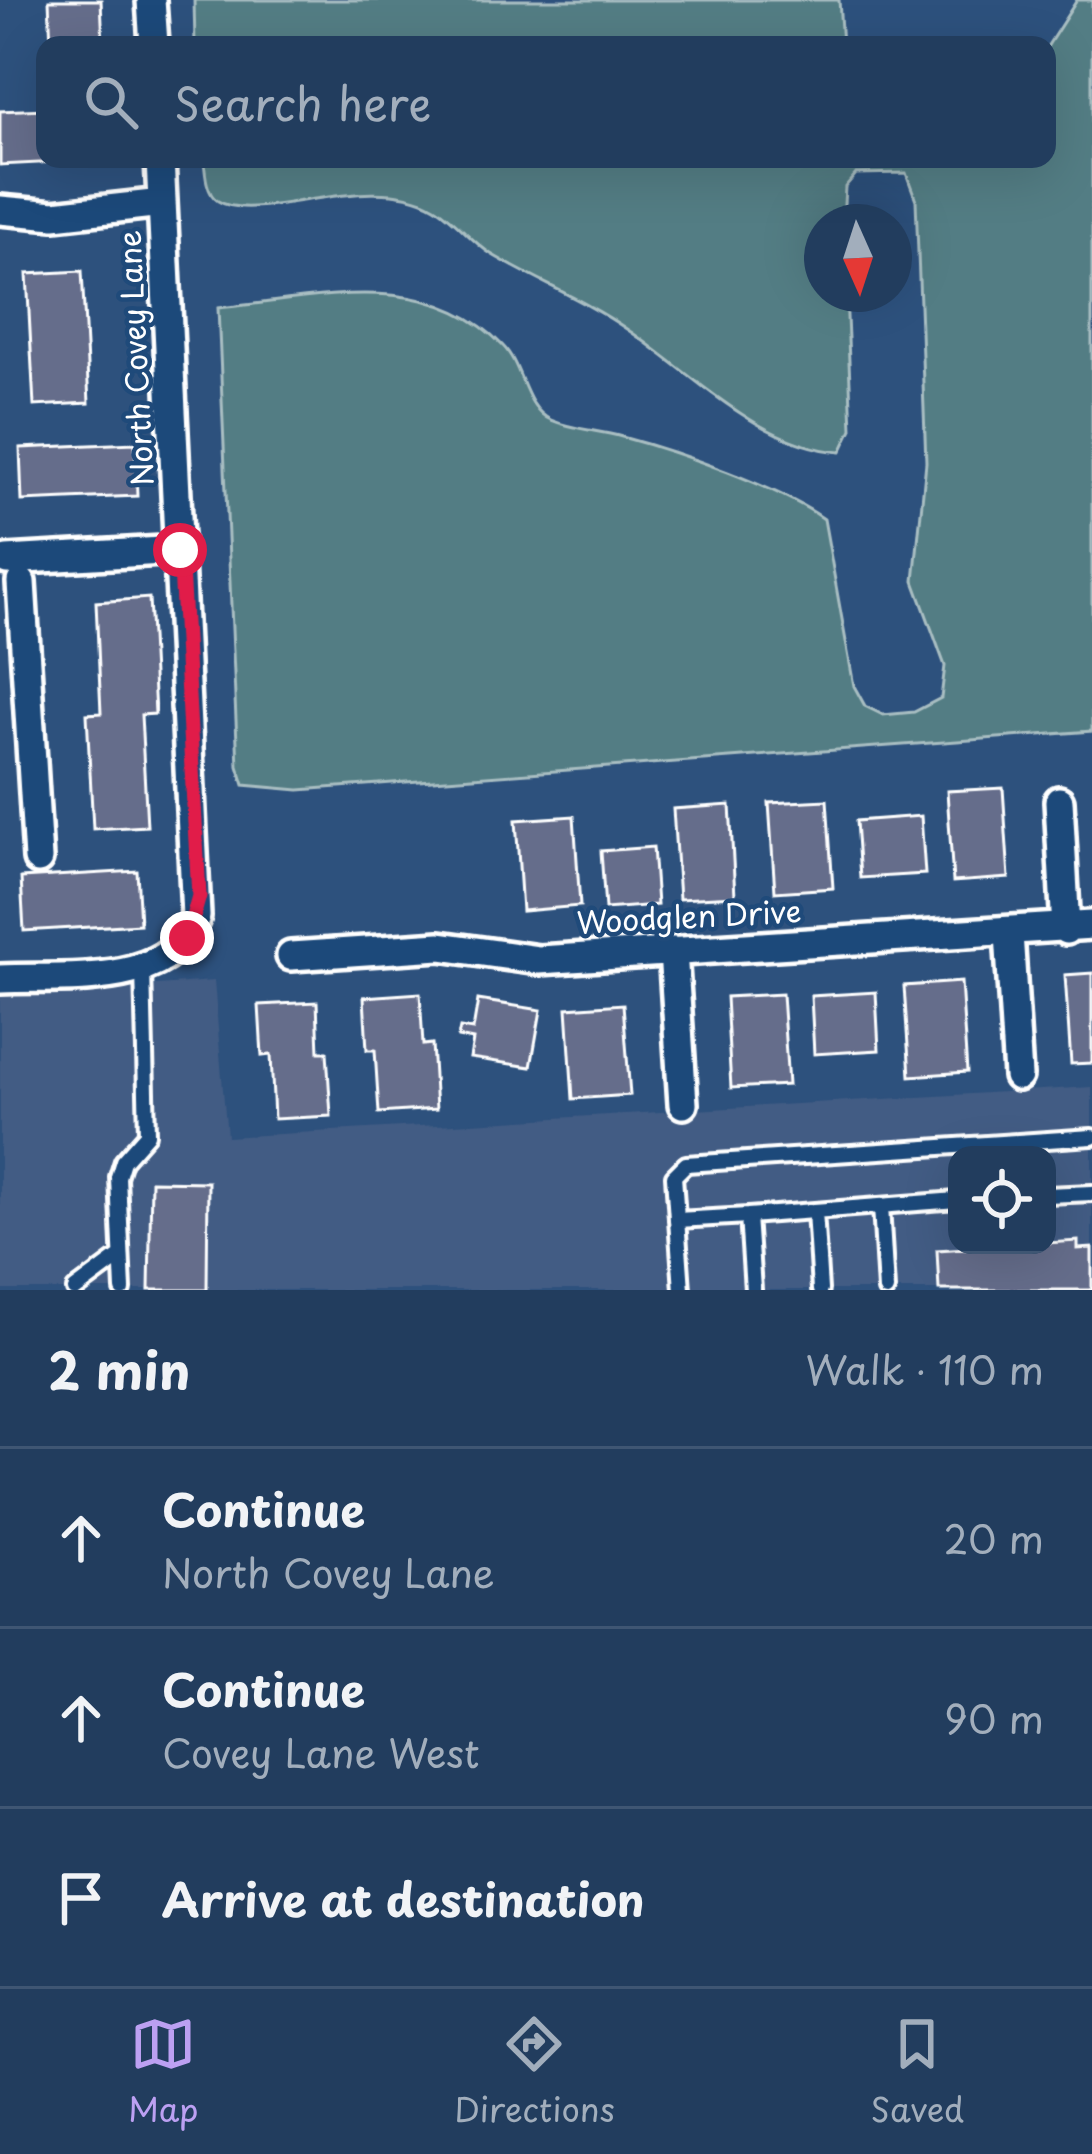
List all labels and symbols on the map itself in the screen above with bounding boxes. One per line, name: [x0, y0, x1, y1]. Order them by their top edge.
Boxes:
north arrow: [804, 204, 912, 312]
street label: North Covey Lane: [105, 229, 164, 487]
route start: [153, 523, 207, 577]
street label: Woodglen Drive: [575, 887, 802, 944]
route end: [160, 911, 214, 965]

